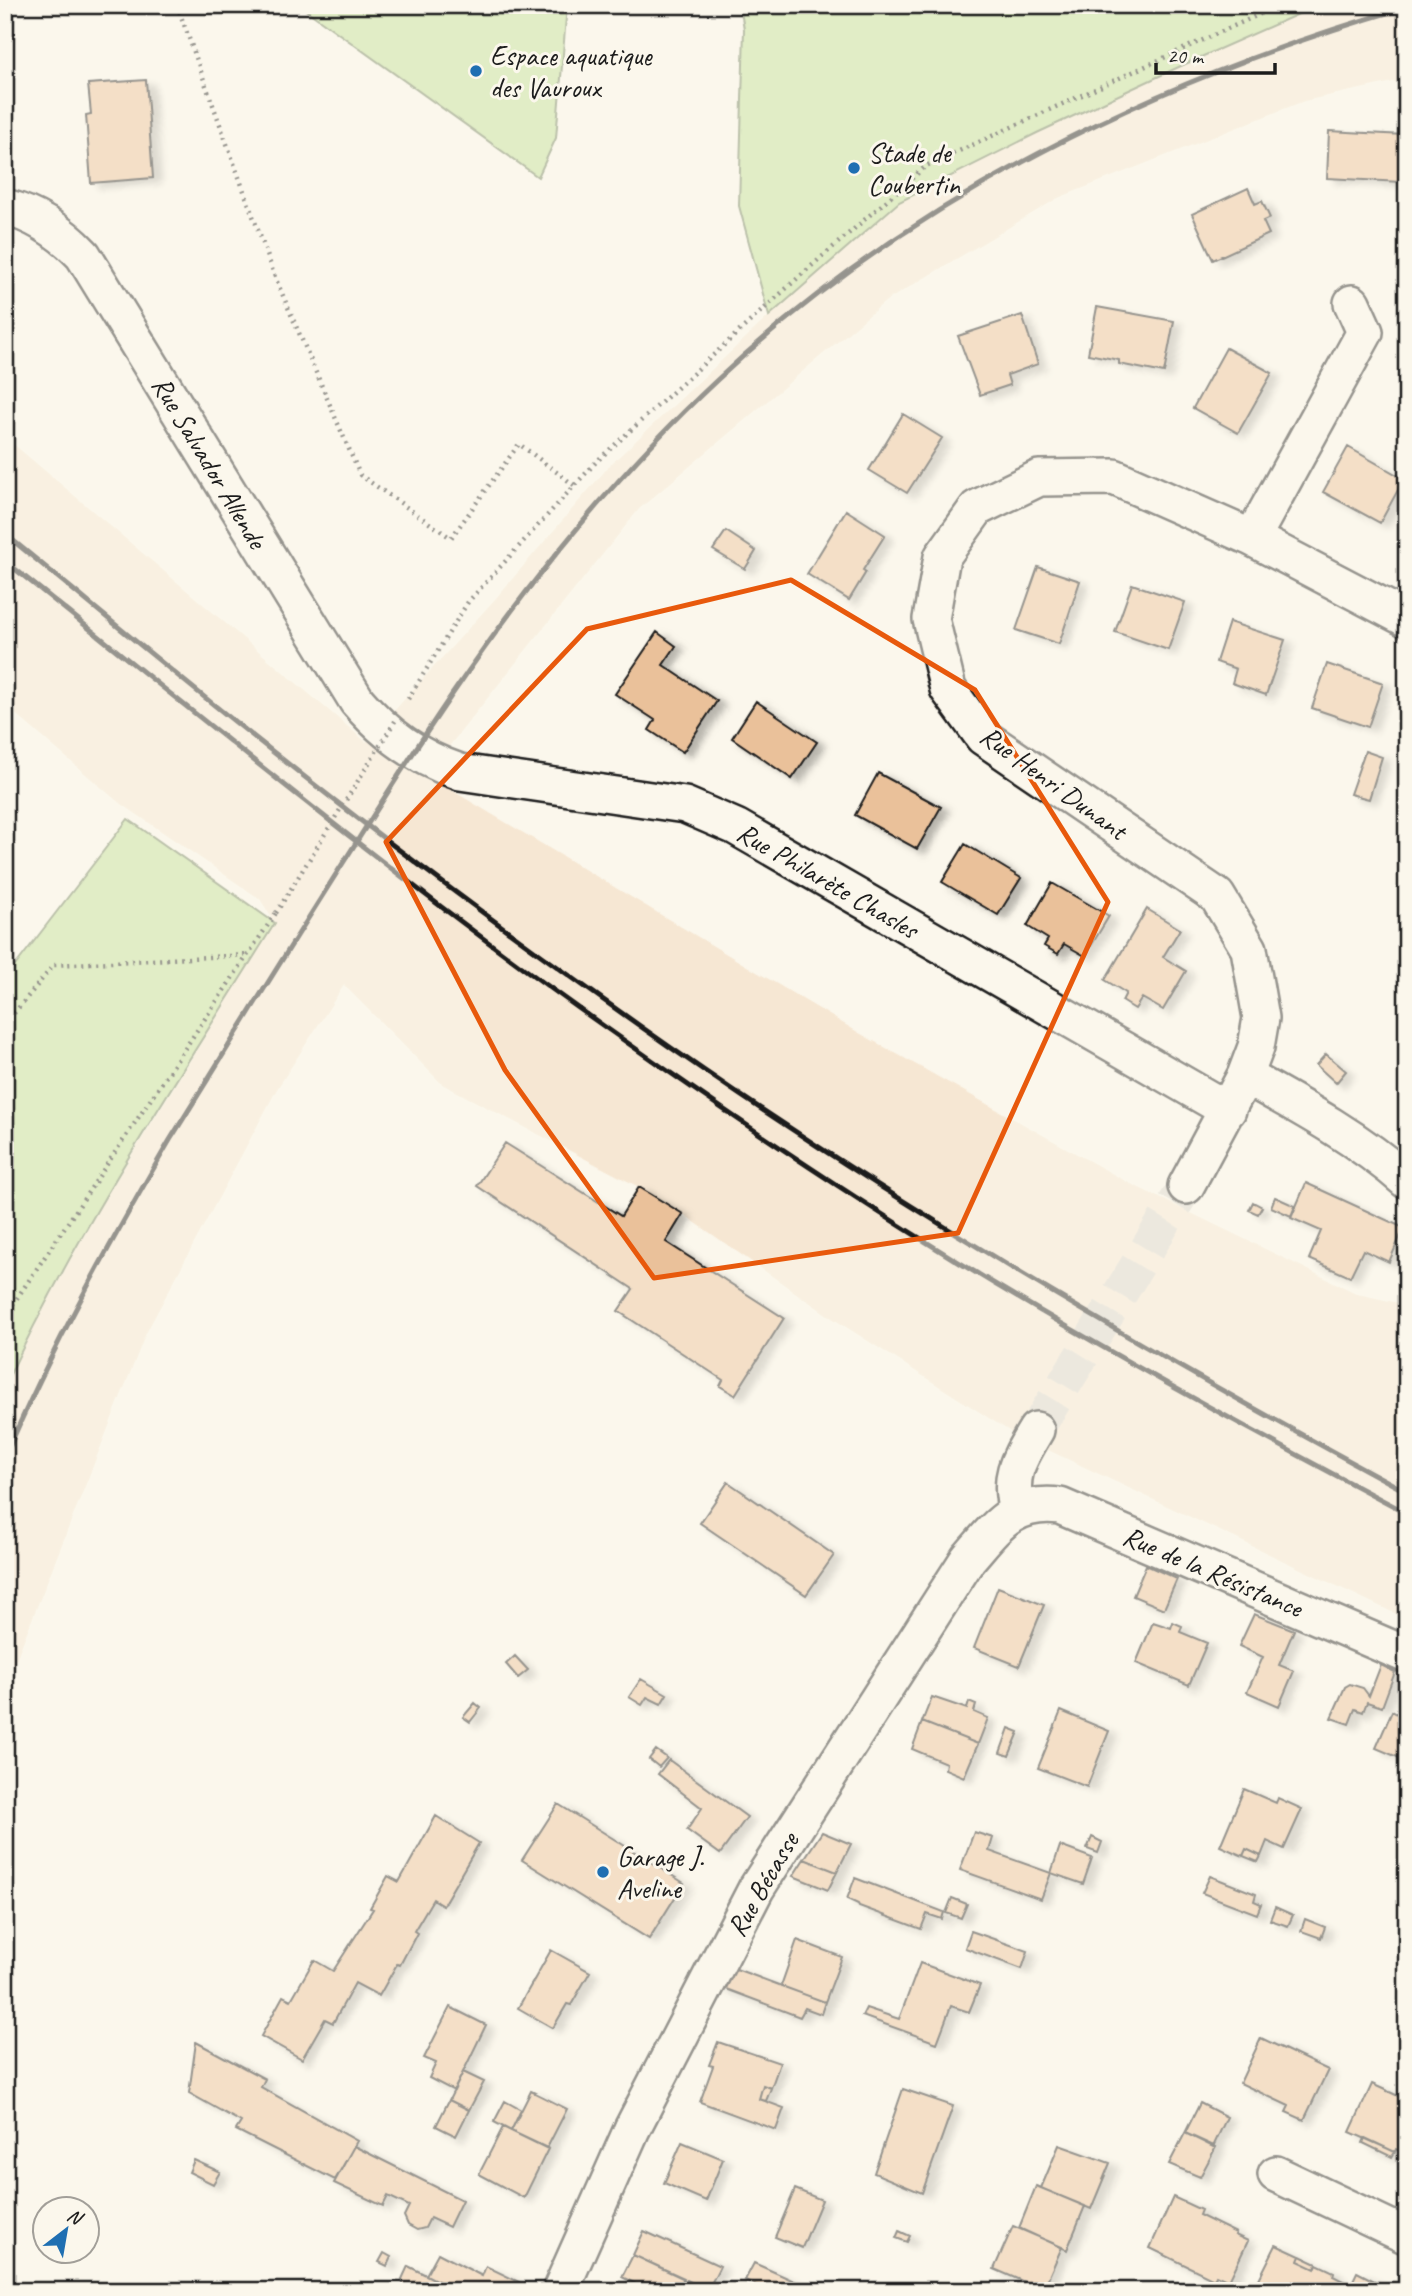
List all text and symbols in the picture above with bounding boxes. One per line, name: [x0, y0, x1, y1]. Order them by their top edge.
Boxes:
scale bar: [1156, 32, 1276, 76]
place label: Espace aquatique des Vauroux: [490, 38, 653, 105]
text: 20 m: [1167, 43, 1205, 69]
marker: Espace aquatique des Vauroux: [468, 63, 484, 79]
place label: Stade de Coubertin: [868, 135, 961, 202]
marker: Stade de Coubertin: [846, 160, 862, 176]
street label: Rue Salvador Allende: [144, 370, 276, 556]
street label: Rue Henri Dunant: [974, 718, 1136, 849]
street label: Rue Philarète Chasles: [731, 814, 927, 948]
street label: Rue de la Résistance: [1118, 1518, 1310, 1626]
street label: Rue Bécasse: [719, 1824, 807, 1942]
place label: Garage J. Aveline: [617, 1839, 705, 1906]
marker: Garage J. Aveline: [595, 1864, 611, 1880]
north arrow: [32, 2194, 102, 2264]
text: N: [63, 2203, 88, 2231]

